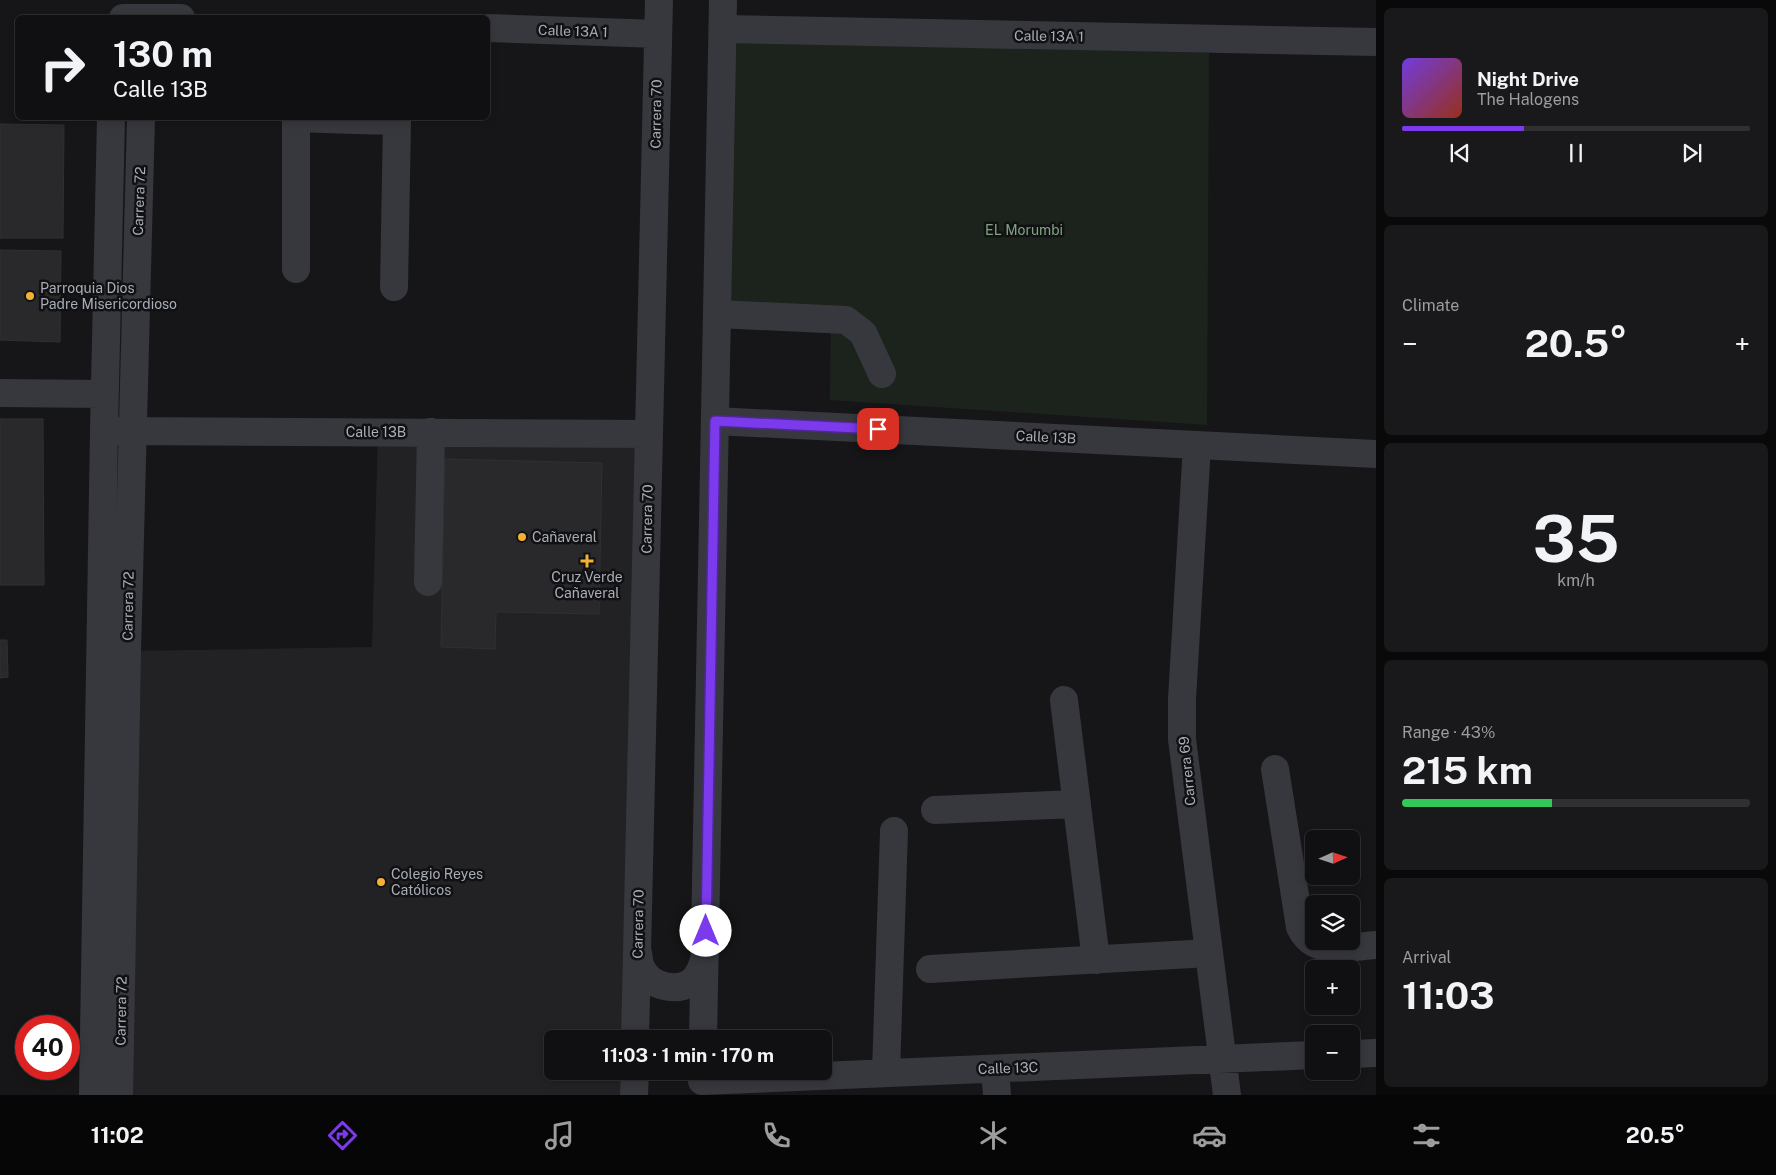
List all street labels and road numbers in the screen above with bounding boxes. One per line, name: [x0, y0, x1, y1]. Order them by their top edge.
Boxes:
street label: Calle 13A 1: [538, 22, 608, 40]
street label: Calle 13A 1: [1014, 27, 1084, 45]
street label: Carrera 70: [647, 79, 665, 149]
street label: Carrera 72: [130, 166, 148, 236]
street label: Calle 13B: [346, 424, 406, 440]
street label: Calle 13B: [1015, 427, 1077, 447]
street label: Carrera 70: [638, 484, 656, 554]
street label: Carrera 72: [119, 571, 137, 641]
street label: Carrera 69: [1175, 735, 1199, 807]
street label: Carrera 70: [629, 889, 647, 959]
street label: Carrera 72: [112, 976, 130, 1046]
street label: Calle 13C: [977, 1059, 1039, 1077]

